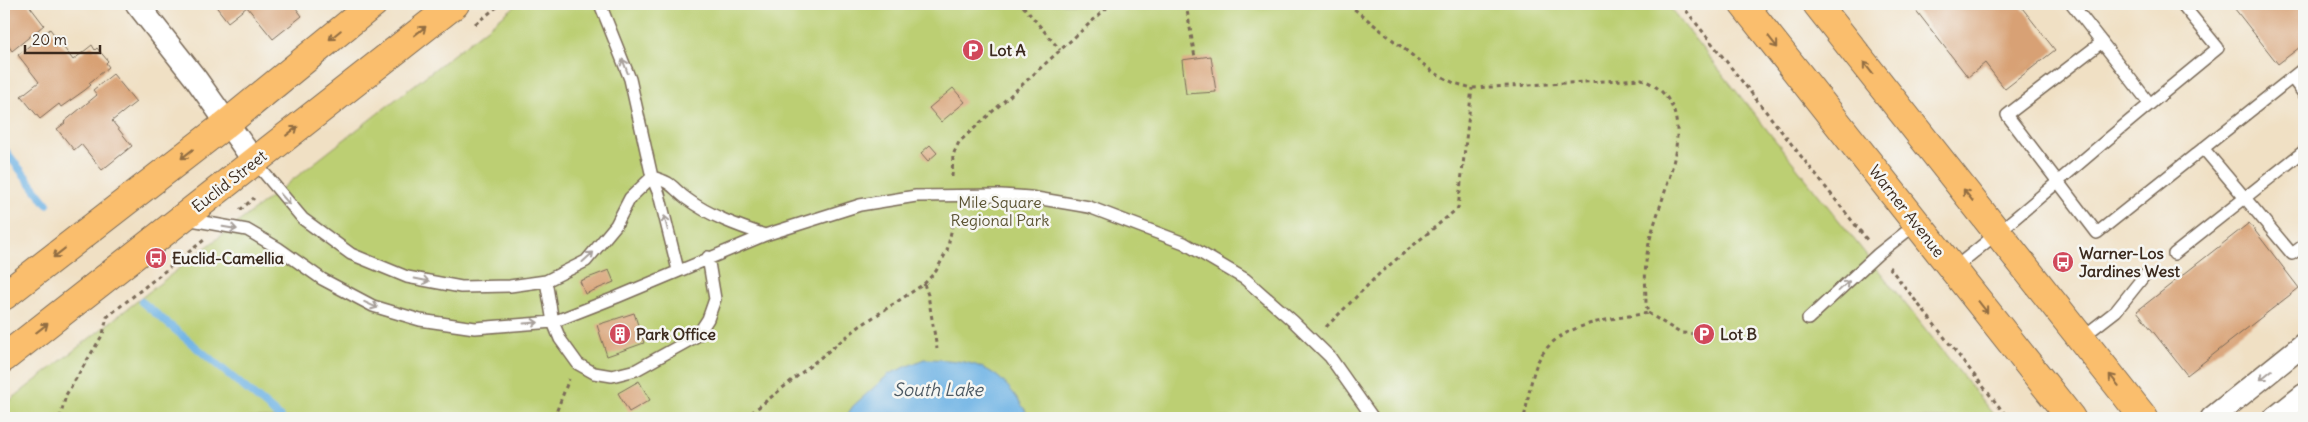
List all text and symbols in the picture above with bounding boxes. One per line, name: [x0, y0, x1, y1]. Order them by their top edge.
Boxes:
scale bar: [25, 22, 100, 54]
one-way arrow: [413, 26, 427, 36]
one-way arrow: [329, 29, 342, 40]
text: 20 m: [32, 30, 67, 49]
one-way arrow: [1768, 35, 1779, 48]
parking icon: Lot A: [961, 38, 985, 62]
place label: Lot A: [989, 40, 1026, 60]
one-way arrow: [620, 59, 629, 74]
one-way arrow: [1862, 61, 1873, 74]
one-way arrow: [285, 126, 298, 137]
street label: Euclid Street: [188, 145, 271, 216]
one-way arrow: [181, 149, 194, 160]
street label: Warner Avenue: [1865, 161, 1949, 261]
one-way arrow: [1963, 189, 1974, 202]
park label: Mile Square Regional Park: [951, 192, 1049, 230]
one-way arrow: [279, 193, 291, 206]
one-way arrow: [661, 215, 670, 231]
one-way arrow: [222, 223, 238, 233]
place label: Warner-Los Jardines West: [2079, 243, 2180, 281]
bus stop icon: Euclid-Camellia: [144, 246, 168, 270]
one-way arrow: [53, 248, 66, 259]
place label: Euclid-Camellia: [172, 248, 284, 268]
bus stop icon: Warner-Los Jardines West: [2051, 250, 2075, 274]
one-way arrow: [582, 251, 595, 263]
one-way arrow: [414, 276, 430, 286]
one-way arrow: [1837, 280, 1850, 292]
one-way arrow: [363, 300, 378, 310]
one-way arrow: [1977, 301, 1988, 314]
one-way arrow: [522, 319, 538, 328]
building icon: Park Office: [608, 322, 632, 346]
parking icon: Lot B: [1692, 322, 1716, 346]
one-way arrow: [35, 323, 49, 333]
place label: Park Office: [636, 324, 716, 344]
place label: Lot B: [1720, 324, 1758, 344]
one-way arrow: [2260, 369, 2273, 380]
one-way arrow: [2108, 374, 2119, 387]
water label: South Lake: [893, 378, 984, 401]

